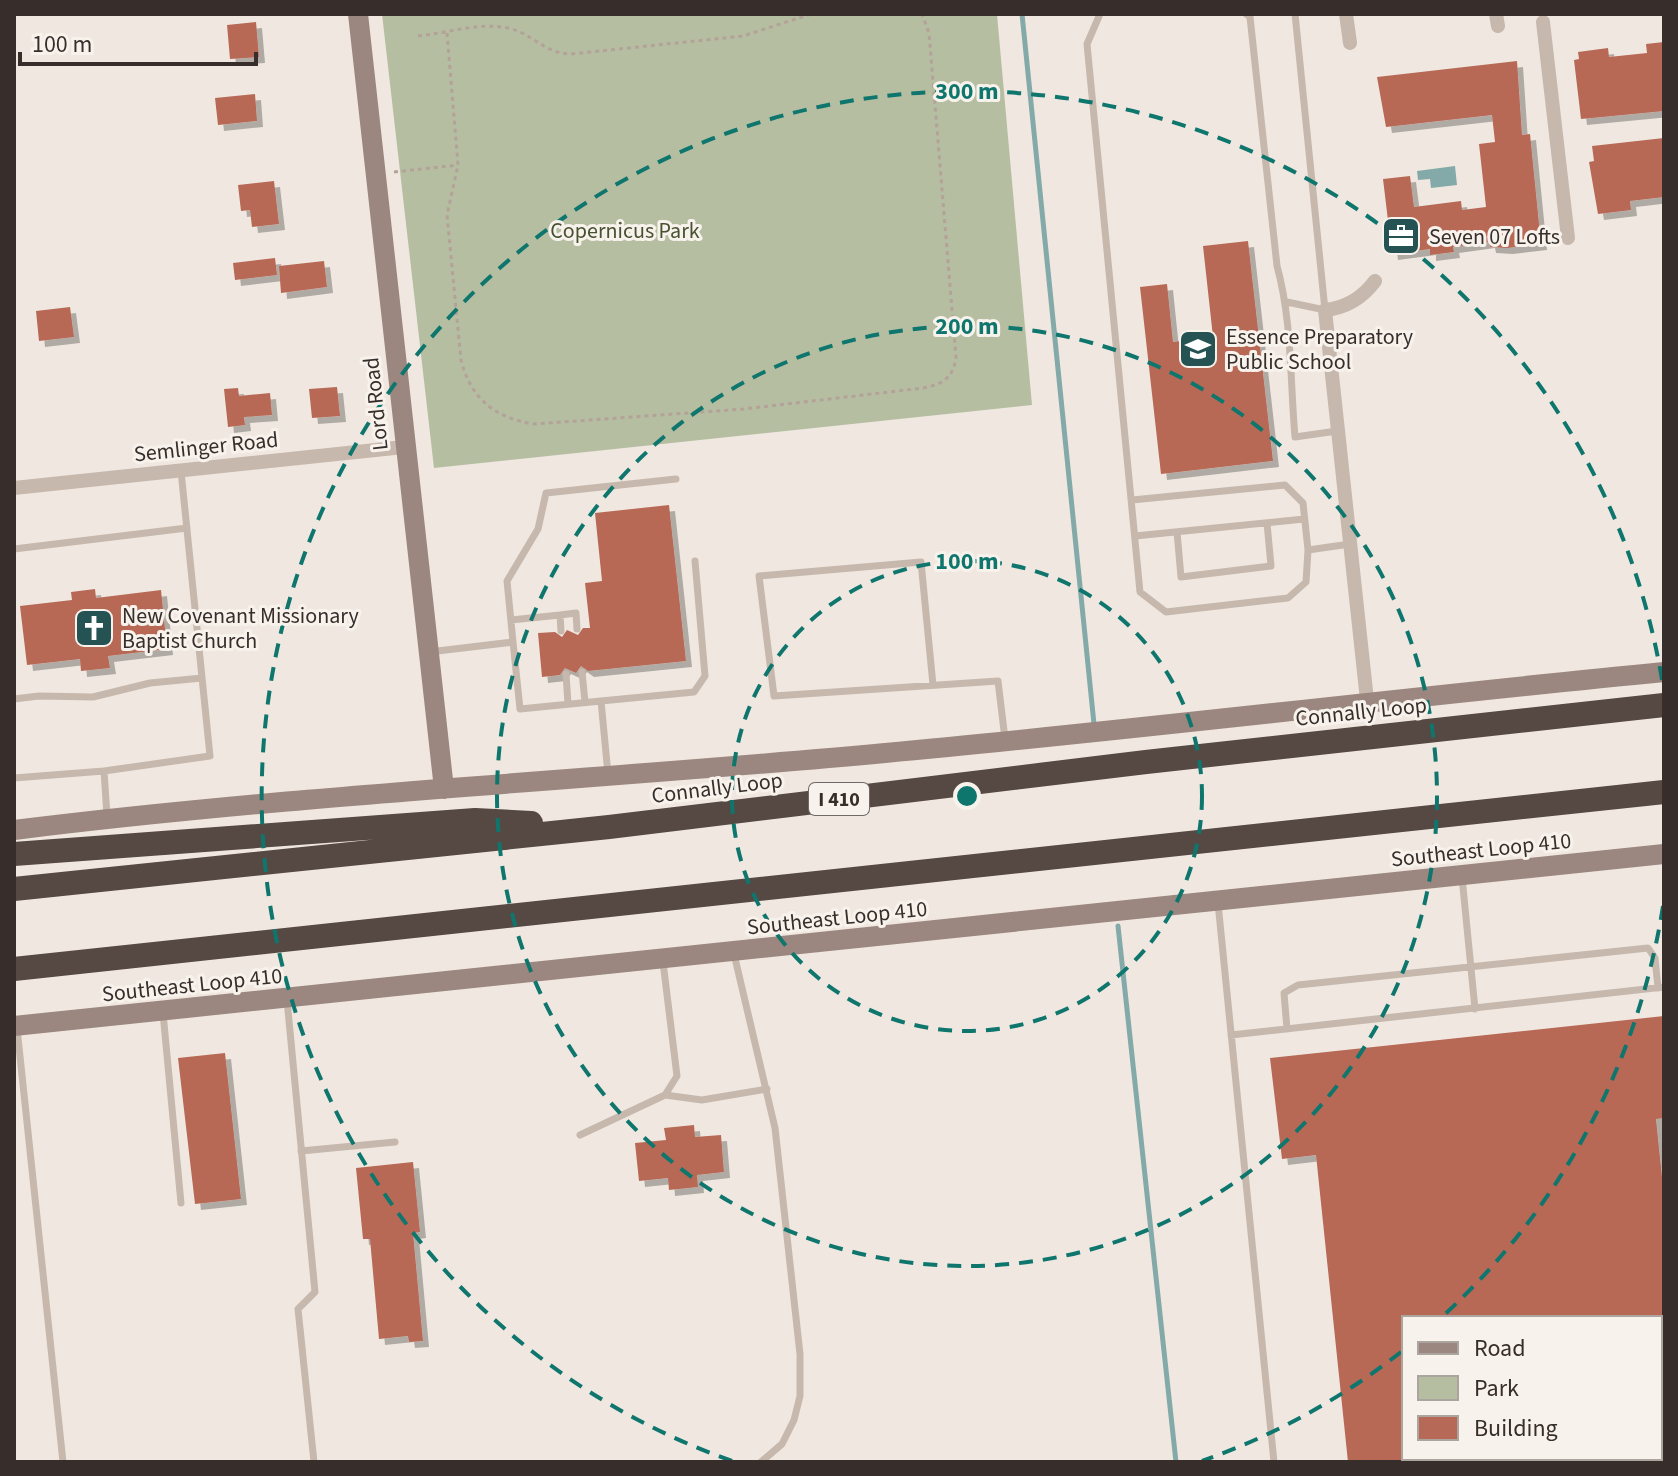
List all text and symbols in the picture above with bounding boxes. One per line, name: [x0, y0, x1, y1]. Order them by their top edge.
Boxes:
scale bar: [20, 16, 256, 66]
text: 100 m: [32, 27, 92, 62]
text: 300 m: [935, 74, 999, 109]
park label: Copernicus Park: [550, 215, 700, 247]
office icon: Seven 07 Lofts: [1380, 215, 1422, 257]
place label: Seven 07 Lofts: [1429, 221, 1560, 253]
text: 200 m: [935, 309, 999, 344]
place label: Essence Preparatory Public School: [1226, 321, 1414, 378]
school or university icon: Essence Preparatory Public School: [1177, 328, 1219, 370]
street label: Lord Road: [355, 356, 397, 452]
street label: Semlinger Road: [132, 424, 280, 470]
text: 100 m: [935, 544, 999, 579]
place label: New Covenant Missionary Baptist Church: [122, 600, 359, 657]
church icon: New Covenant Missionary Baptist Church: [73, 607, 115, 649]
street label: Connally Loop: [1294, 689, 1428, 735]
street label: Connally Loop: [650, 764, 785, 812]
centre of rings: [953, 782, 981, 810]
road number: I 410: [809, 783, 869, 815]
street label: Southeast Loop 410: [1389, 825, 1573, 875]
street label: Southeast Loop 410: [745, 893, 929, 943]
street label: Southeast Loop 410: [100, 960, 284, 1010]
legend: [1402, 1316, 1662, 1460]
text: Road: [1474, 1331, 1526, 1366]
text: Park: [1474, 1371, 1519, 1406]
text: Building: [1474, 1411, 1558, 1446]

